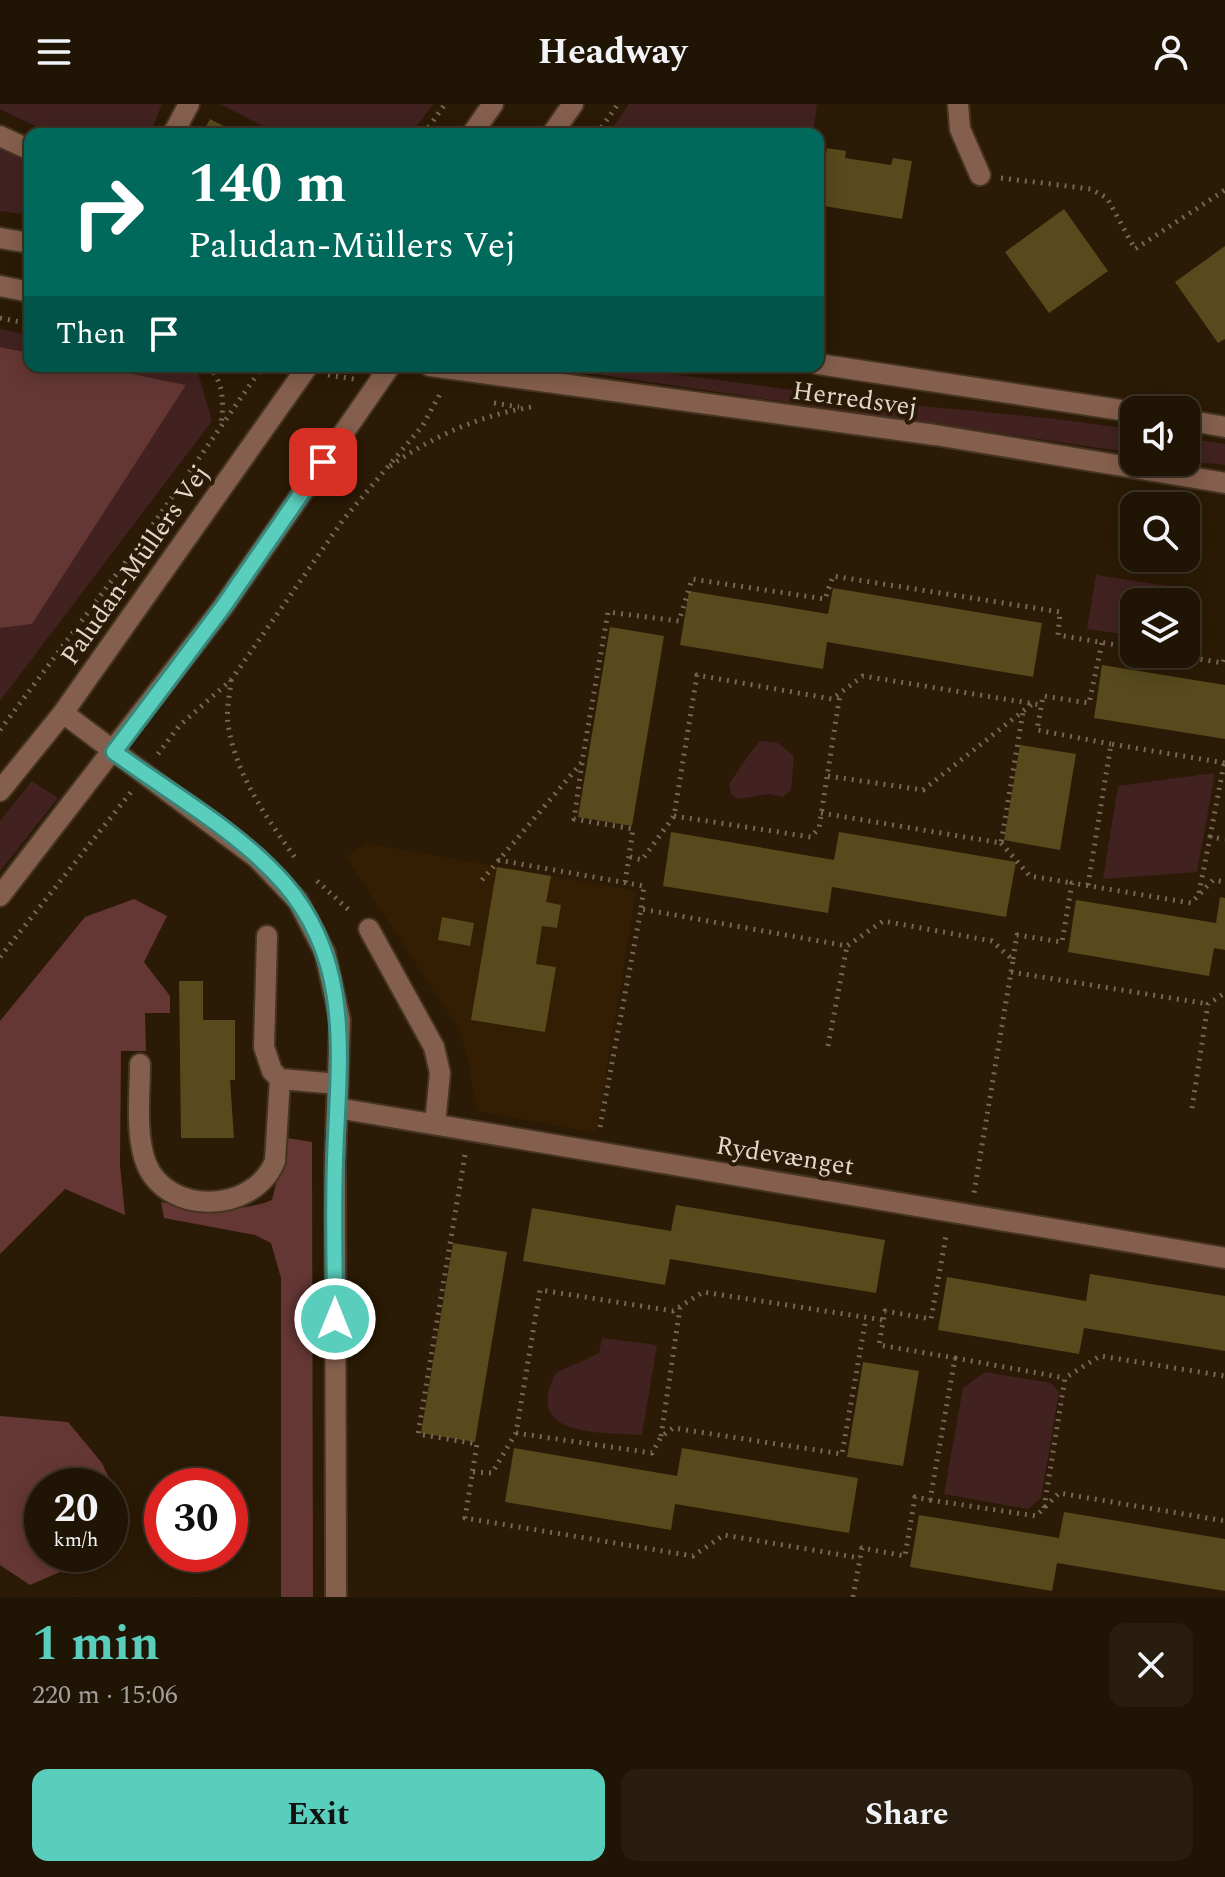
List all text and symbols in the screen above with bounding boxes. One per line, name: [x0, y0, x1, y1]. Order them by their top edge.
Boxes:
text: Headway: [538, 25, 687, 80]
icon: menu: [32, 30, 76, 74]
icon: person: [1149, 30, 1193, 74]
text: 140 m: [188, 142, 347, 227]
icon: right: [56, 160, 160, 264]
text: Paludan-Müllers Vej: [188, 219, 516, 274]
text: Then: [56, 311, 126, 357]
icon: arrive: [142, 312, 186, 356]
street label: Herredsvej: [790, 370, 920, 428]
map controls: [1120, 396, 1200, 668]
button: sound: [1120, 396, 1200, 476]
pin: [289, 428, 357, 496]
icon: arrive: [301, 440, 345, 484]
street label: Paludan-Müllers Vej: [51, 456, 219, 674]
button: search: [1120, 492, 1200, 572]
button: layers: [1120, 588, 1200, 668]
street label: Rydevænget: [713, 1125, 857, 1187]
position arrow: [293, 1277, 377, 1361]
speed limit sign: 30: [144, 1468, 248, 1572]
text: 20: [54, 1479, 98, 1540]
text: km/h: [54, 1525, 99, 1555]
text: 1 min: [32, 1608, 160, 1681]
button: close: [1109, 1623, 1193, 1707]
text: 220 m · 15:06: [32, 1675, 178, 1715]
button: Exit: [32, 1769, 605, 1861]
button: Share: [621, 1769, 1193, 1861]

